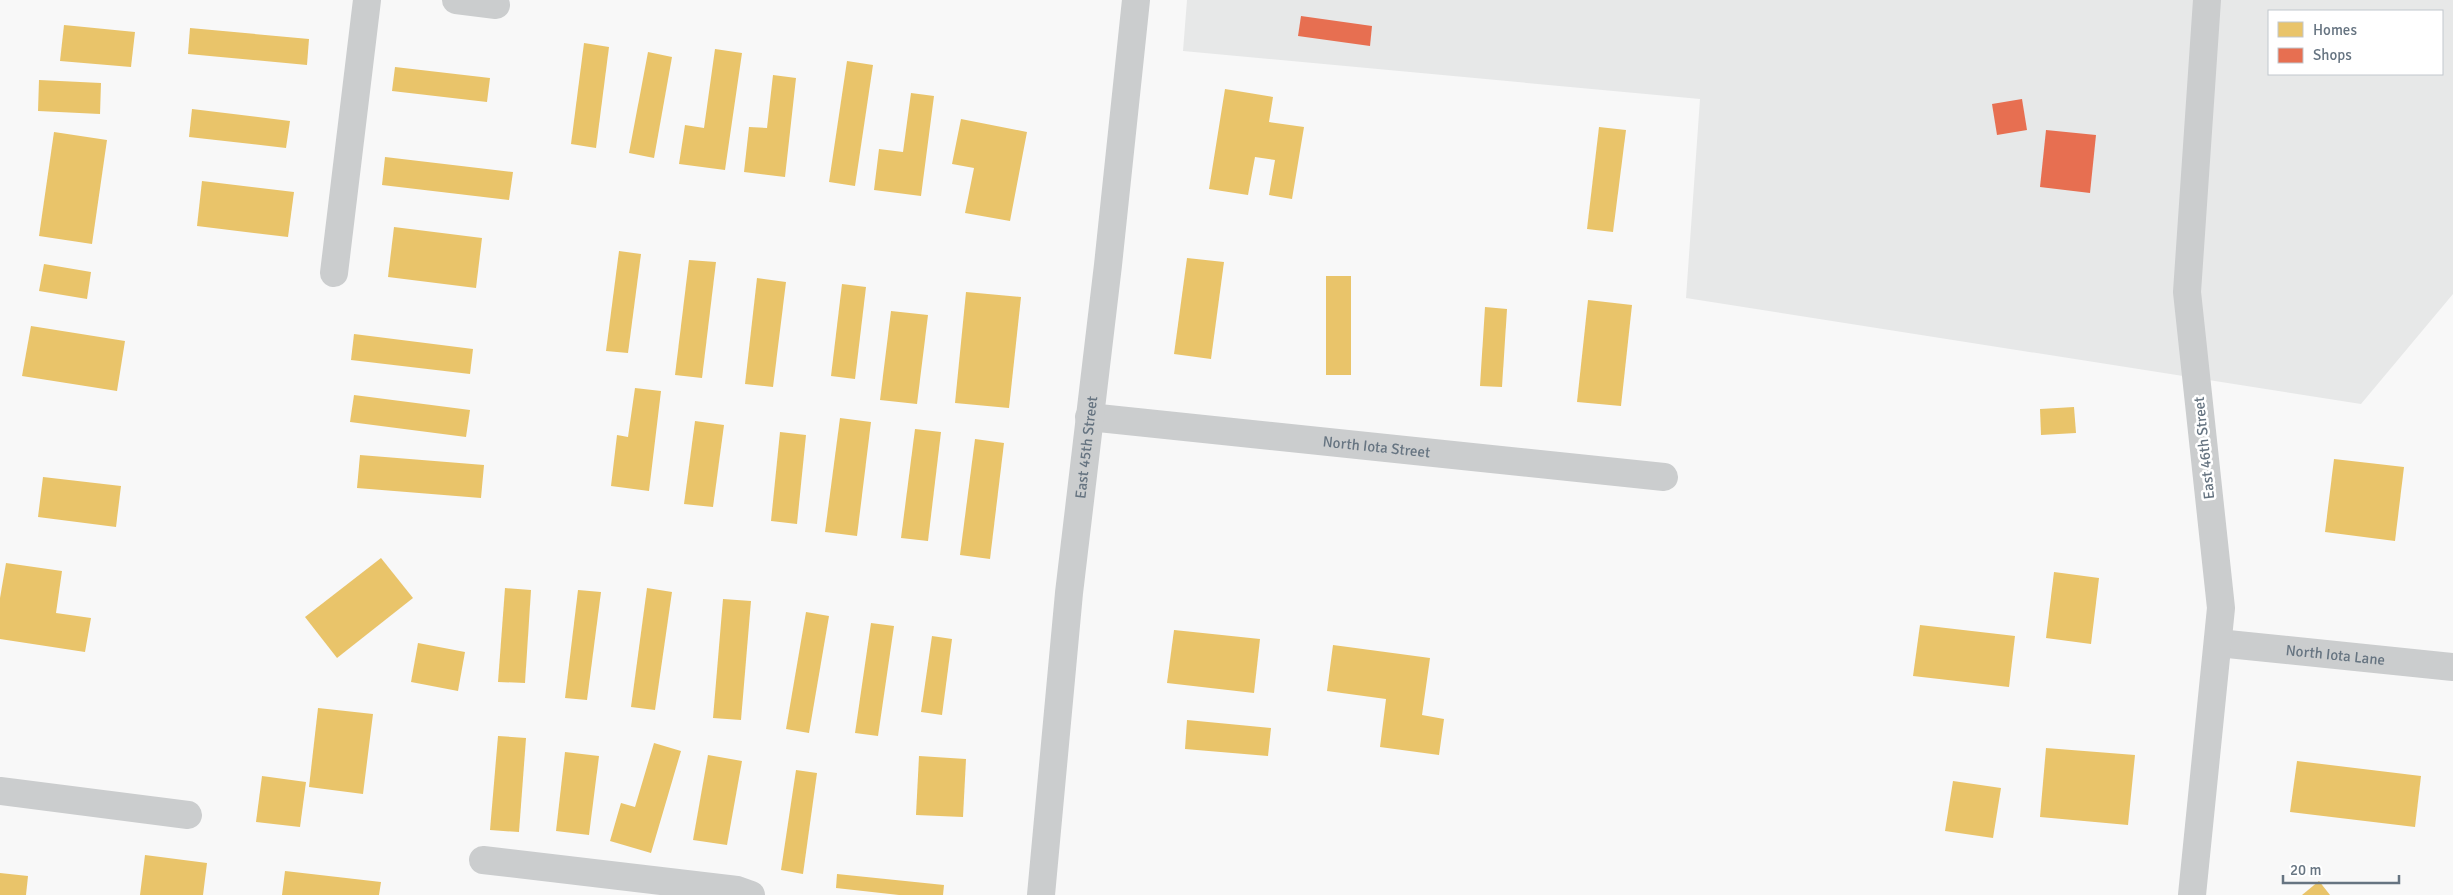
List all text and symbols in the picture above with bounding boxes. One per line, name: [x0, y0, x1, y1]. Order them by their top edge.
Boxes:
legend: [2268, 10, 2443, 75]
text: Homes: [2313, 21, 2357, 39]
text: Shops: [2313, 46, 2352, 64]
street label: East 45th Street: [1071, 395, 1101, 500]
street label: East 46th Street: [2190, 396, 2218, 500]
street label: North Iota Street: [1322, 432, 1431, 462]
street label: North Iota Lane: [2285, 641, 2386, 669]
scale bar: [2283, 852, 2399, 884]
text: 20 m: [2290, 861, 2321, 879]

